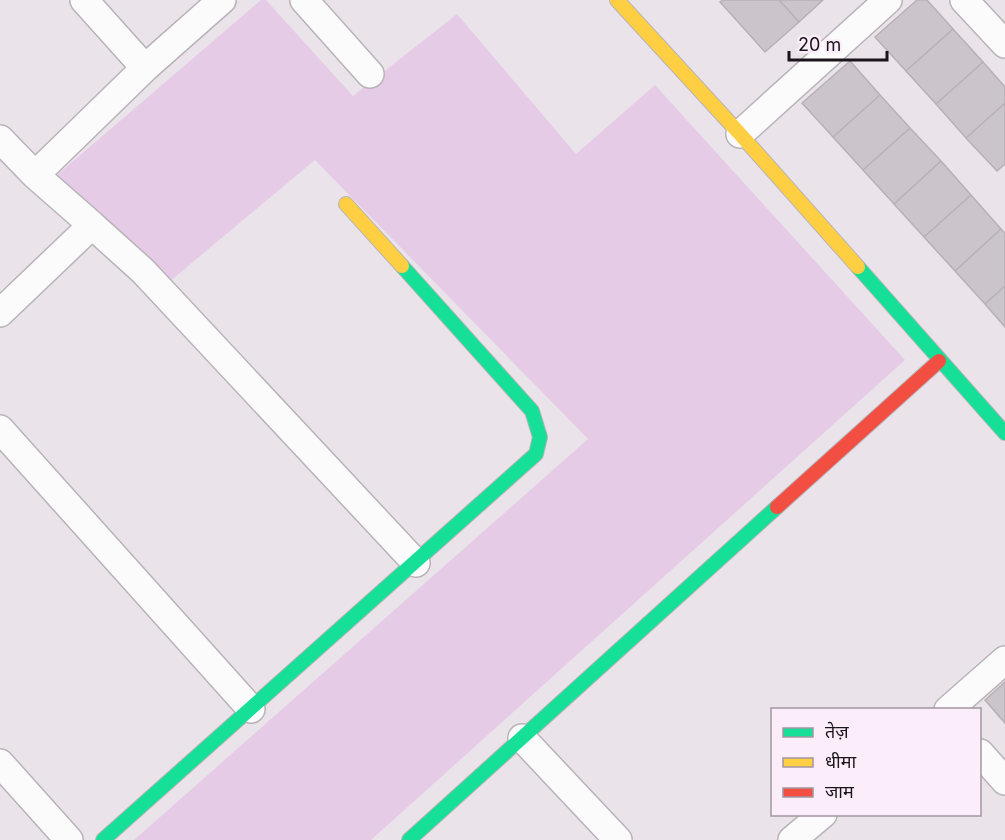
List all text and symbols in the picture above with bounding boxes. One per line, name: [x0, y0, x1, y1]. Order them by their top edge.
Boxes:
scale bar: [789, 24, 886, 62]
text: 20 m: [798, 34, 841, 55]
legend: [771, 708, 981, 816]
text: तेज़: [825, 721, 849, 742]
text: धीमा: [825, 751, 856, 772]
text: जाम: [825, 781, 855, 802]

